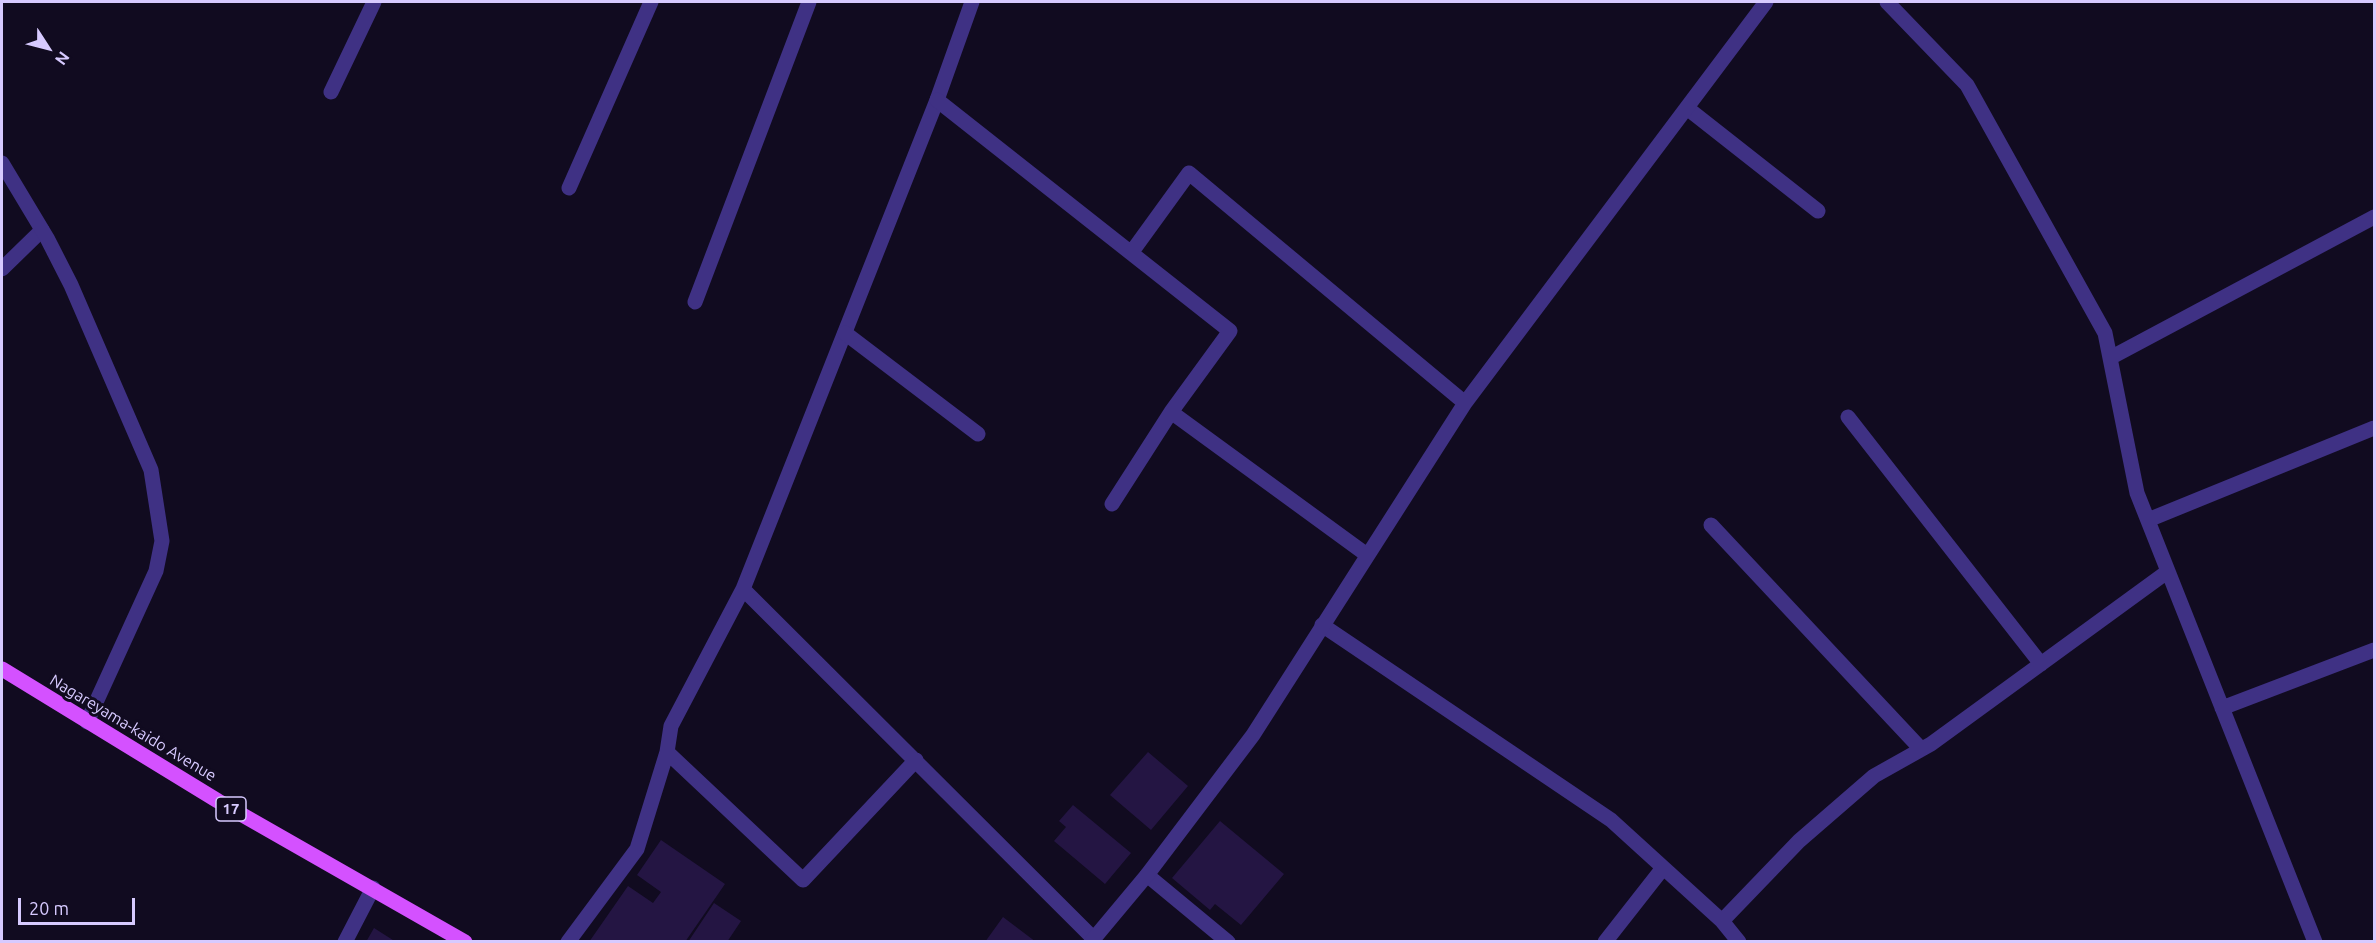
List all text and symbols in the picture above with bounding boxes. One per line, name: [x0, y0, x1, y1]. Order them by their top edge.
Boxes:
north arrow: [18, 18, 78, 78]
text: N: [52, 48, 73, 69]
street label: Nagareyama-kaido Avenue: [46, 671, 220, 785]
road number: 17: [216, 797, 246, 821]
scale bar: [21, 886, 138, 924]
text: 20 m: [29, 898, 69, 918]

